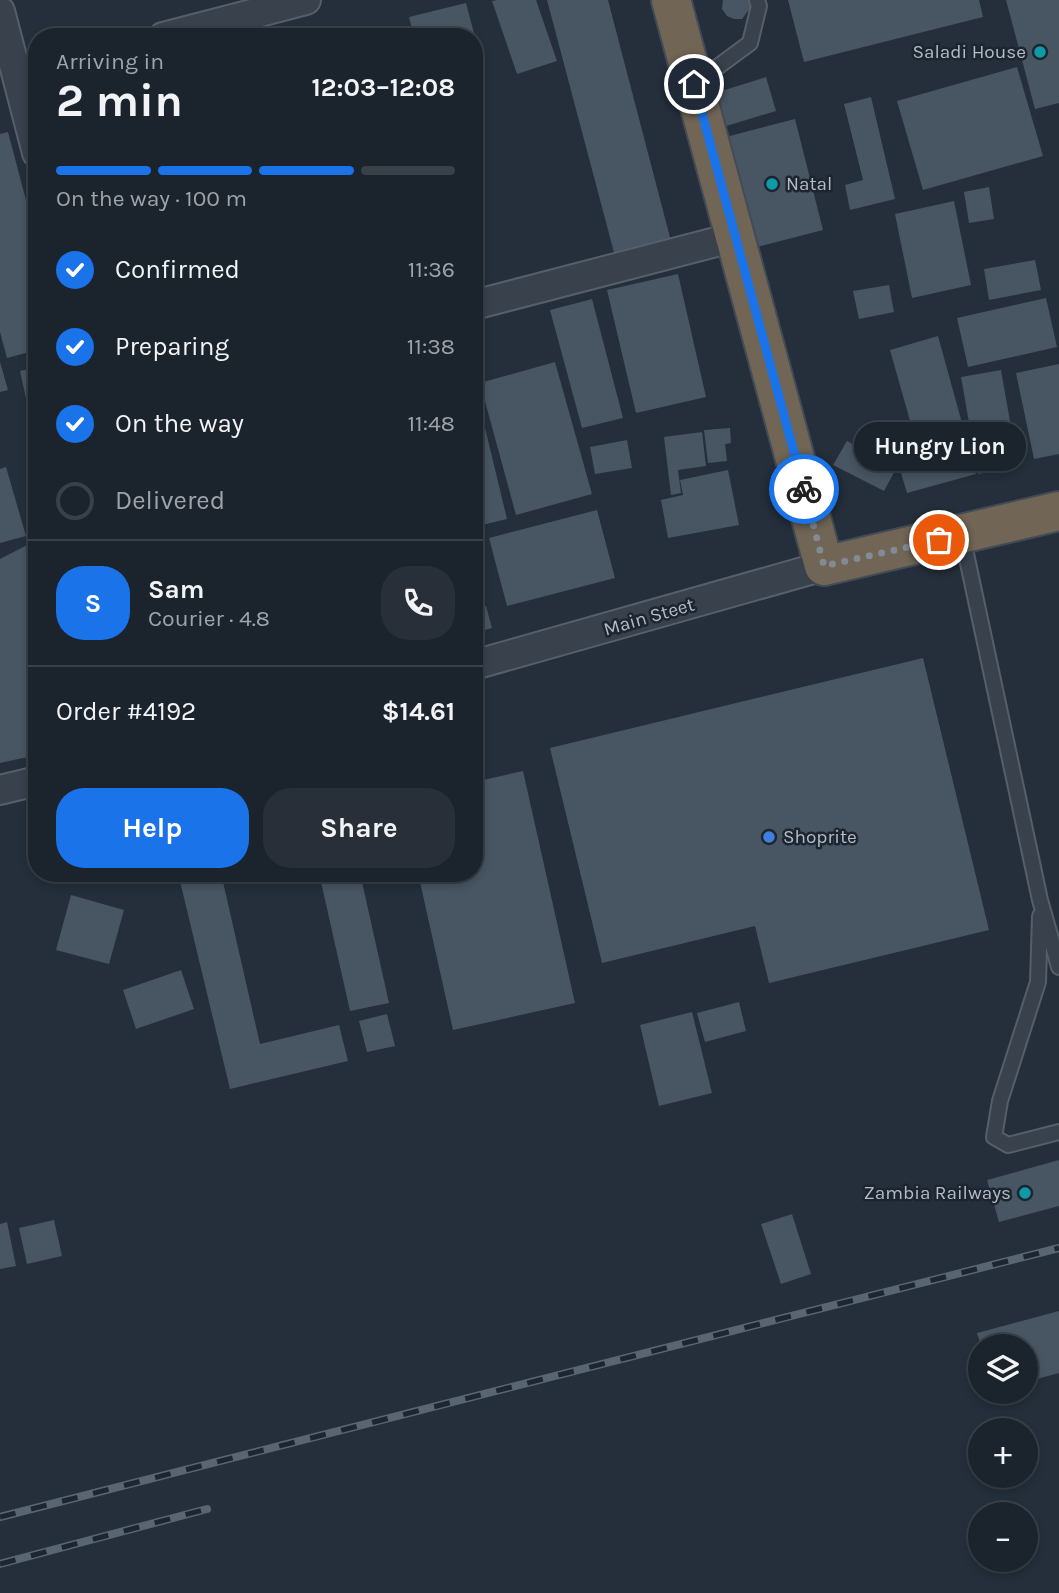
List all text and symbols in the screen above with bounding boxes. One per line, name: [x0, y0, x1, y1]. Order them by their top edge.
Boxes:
place label: Saladi House: [913, 41, 1026, 63]
marker: Saladi House: [1032, 44, 1048, 60]
text: Arriving in: [56, 48, 164, 75]
pin: [664, 54, 724, 114]
icon: home: [675, 65, 713, 103]
text: 12:03–12:08: [311, 72, 455, 103]
text: 2 min: [56, 74, 183, 128]
place label: Natal: [786, 173, 832, 195]
marker: Natal: [764, 176, 780, 192]
text: On the way · 100 m: [56, 185, 247, 212]
icon: check: [56, 251, 94, 289]
text: Confirmed: [115, 254, 240, 285]
text: 11:36: [408, 256, 455, 283]
icon: check: [56, 328, 94, 366]
text: Preparing: [115, 331, 229, 362]
text: 11:38: [407, 333, 455, 360]
icon: check: [56, 405, 94, 443]
text: On the way: [115, 408, 244, 439]
text: 11:48: [408, 410, 455, 437]
callout: Hungry Lion: [853, 421, 1025, 470]
text: Hungry Lion: [874, 433, 1006, 460]
courier: [769, 454, 839, 524]
icon: bike: [785, 470, 823, 508]
text: Delivered: [115, 485, 225, 516]
pin: [909, 510, 969, 570]
icon: bag: [920, 521, 958, 559]
button: phone: [381, 566, 455, 640]
text: Sam: [148, 574, 204, 605]
text: S: [85, 588, 101, 619]
street label: Main Steet: [601, 594, 697, 640]
text: Courier · 4.8: [148, 605, 270, 632]
text: Order #4192: [56, 696, 196, 727]
text: $14.61: [382, 696, 455, 727]
button: Help: [56, 788, 249, 868]
button: Share: [263, 788, 455, 868]
place label: Shoprite: [783, 826, 857, 848]
marker: Shoprite: [761, 829, 777, 845]
place label: Zambia Railways: [864, 1182, 1011, 1204]
marker: Zambia Railways: [1017, 1185, 1033, 1201]
map controls: [968, 1334, 1038, 1572]
button: layers: [968, 1334, 1038, 1404]
button: +: [968, 1418, 1038, 1488]
button: −: [968, 1502, 1038, 1572]

